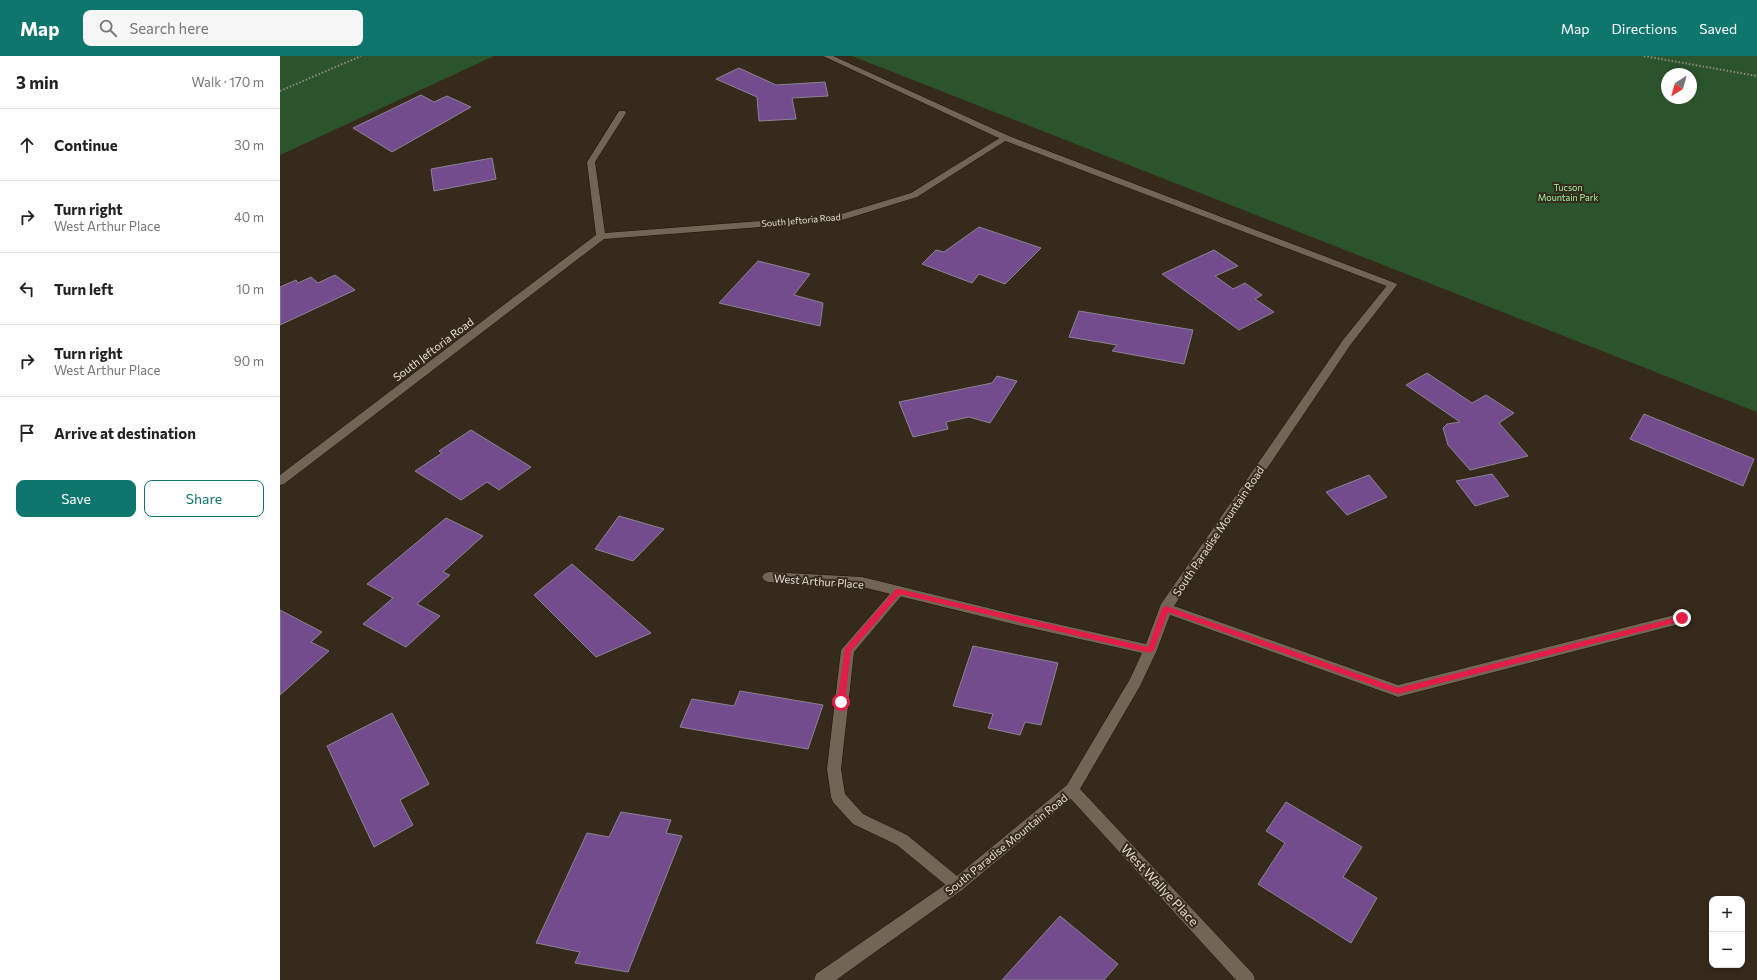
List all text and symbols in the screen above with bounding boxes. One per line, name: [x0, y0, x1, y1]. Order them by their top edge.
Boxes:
search box: [83, 10, 363, 46]
text: Map: [20, 17, 59, 40]
icon: search: [97, 17, 119, 39]
text: Search here: [129, 19, 209, 37]
text: Map: [1561, 20, 1590, 37]
text: Directions: [1612, 20, 1677, 37]
text: Saved: [1699, 20, 1737, 37]
north arrow: [1661, 68, 1697, 104]
text: 3 min: [16, 72, 59, 93]
text: Walk · 170 m: [192, 74, 264, 90]
icon: ahead: [16, 134, 38, 156]
text: Continue: [54, 136, 118, 154]
text: 30 m: [234, 137, 264, 153]
park label: Tucson Mountain Park: [1538, 182, 1598, 203]
text: Turn right: [54, 200, 123, 218]
icon: right: [16, 206, 38, 228]
text: 40 m: [234, 209, 264, 225]
street label: South Jeftoria Road: [761, 211, 841, 229]
text: West Arthur Place: [54, 218, 160, 234]
icon: left: [16, 278, 38, 300]
text: Turn left: [54, 280, 113, 298]
text: 10 m: [236, 281, 264, 297]
street label: South Jeftoria Road: [390, 315, 476, 384]
text: Turn right: [54, 344, 123, 362]
icon: right: [16, 350, 38, 372]
text: 90 m: [234, 353, 264, 369]
text: West Arthur Place: [54, 362, 160, 378]
icon: arrive: [16, 422, 38, 444]
text: Arrive at destination: [54, 424, 196, 442]
street label: South Paradise Mountain Road: [1170, 464, 1266, 598]
button: Save: [16, 480, 136, 517]
button: Share: [144, 480, 264, 517]
street label: West Arthur Place: [774, 571, 865, 591]
route end: [1673, 609, 1691, 627]
route start: [832, 693, 850, 711]
street label: South Paradise Mountain Road: [942, 791, 1070, 897]
street label: West Wallye Place: [1118, 841, 1202, 929]
map controls: [1709, 896, 1745, 968]
button: +: [1709, 896, 1745, 932]
button: −: [1709, 932, 1745, 968]

